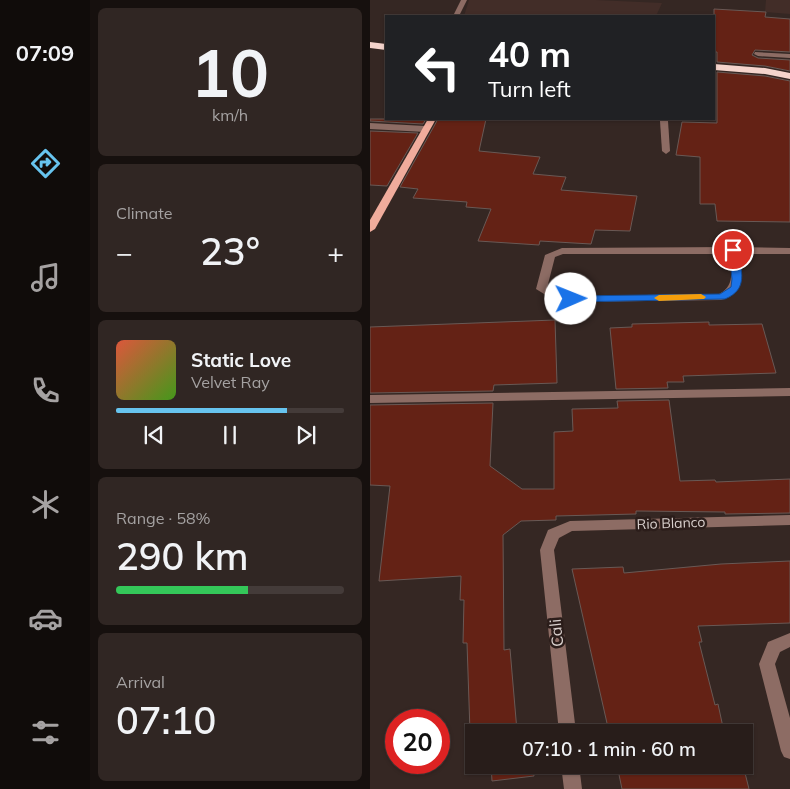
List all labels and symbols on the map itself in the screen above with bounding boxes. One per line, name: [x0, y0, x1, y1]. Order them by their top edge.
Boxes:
pin: [712, 229, 754, 271]
position arrow: [544, 272, 596, 324]
street label: Rio Blanco: [636, 513, 706, 533]
street label: Cali: [545, 618, 567, 648]
speed limit sign: 20: [385, 709, 450, 774]

